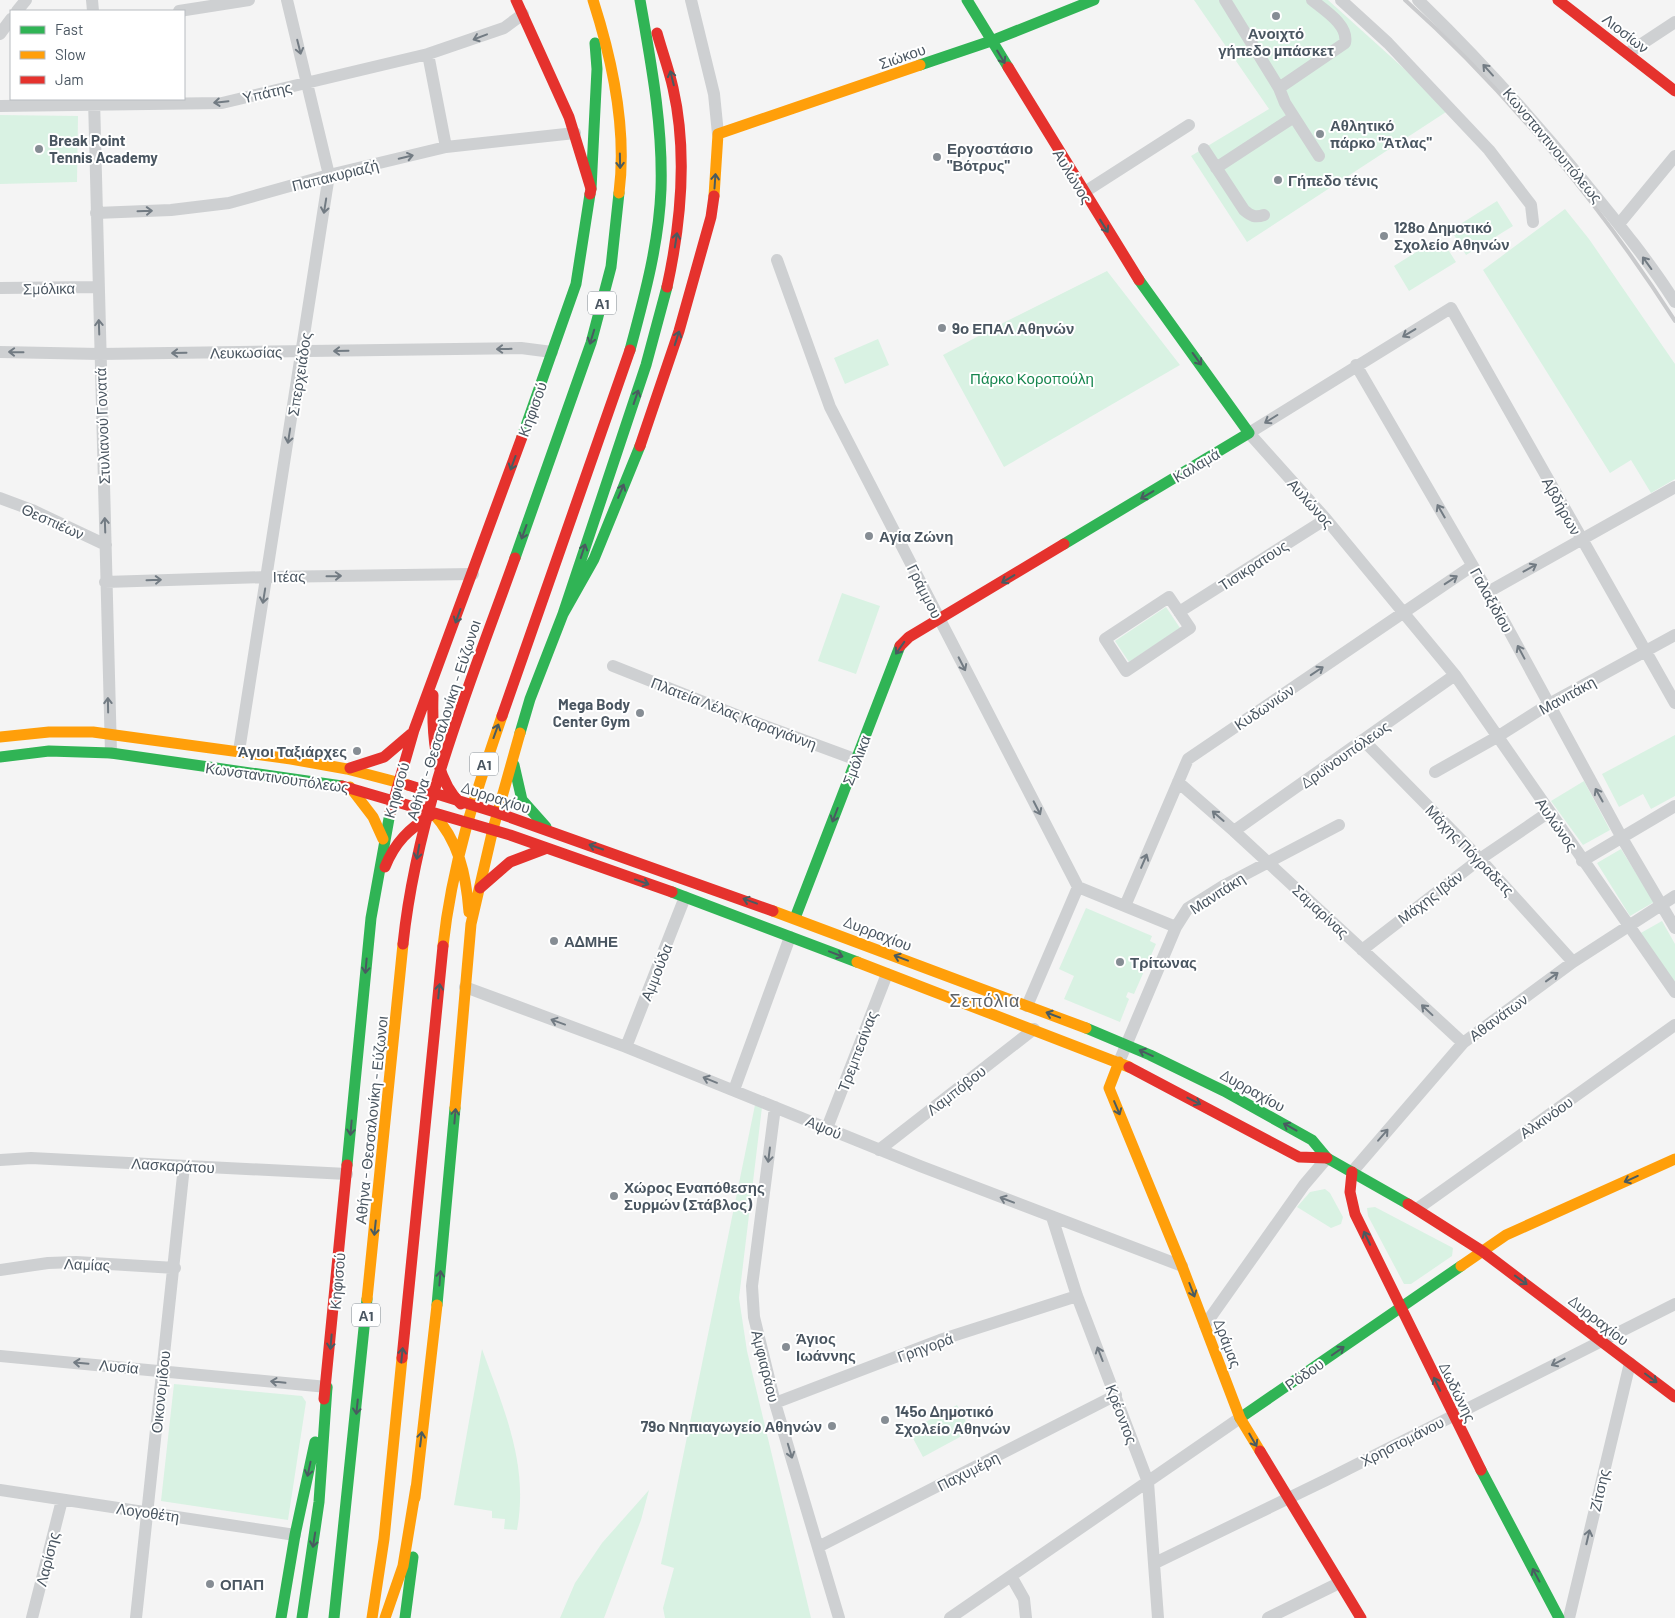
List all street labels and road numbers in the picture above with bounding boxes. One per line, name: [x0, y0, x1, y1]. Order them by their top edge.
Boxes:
street label: Λιοσίων: [1599, 9, 1653, 57]
street label: Σιώκου: [876, 40, 928, 72]
street label: Υπάτης: [241, 78, 293, 106]
street label: Κωνσταντινουπόλεως: [1500, 84, 1606, 206]
street label: Αυλώνος: [1050, 146, 1096, 206]
street label: Παπακυριαζή: [290, 156, 380, 194]
street label: Σμόλικα: [23, 279, 76, 297]
road number: Α1: [588, 292, 616, 314]
street label: Σπερχειάδος: [283, 331, 315, 417]
street label: Λευκωσίας: [210, 342, 282, 362]
street label: Στυλιανού Γονατά: [91, 367, 113, 484]
street label: Κηφισού: [514, 379, 550, 439]
street label: Καλαμά: [1169, 444, 1223, 486]
street label: Αβδήρων: [1539, 474, 1585, 538]
street label: Αυλώνος: [1284, 475, 1338, 531]
street label: Θεσπιέων: [19, 499, 87, 543]
street label: Τισικρατους: [1215, 536, 1291, 594]
street label: Γράμμου: [904, 561, 946, 621]
street label: Γαλαξιδίου: [1467, 565, 1517, 635]
street label: Ιτέας: [273, 567, 305, 585]
street label: Αθήνα - Θεσσαλονίκη - Εύζωνοι: [402, 618, 484, 822]
street label: Μανιτάκη: [1535, 672, 1599, 718]
street label: Πλατεία Λέλας Καραγιάννη: [649, 673, 819, 753]
street label: Κυδωνιών: [1231, 680, 1297, 734]
street label: Δρυϊνουπόλεως: [1297, 717, 1393, 791]
street label: Σμόλικα: [838, 732, 874, 788]
road number: Α1: [470, 752, 498, 776]
street label: Κωνσταντινουπόλεως: [204, 758, 350, 796]
street label: Κηφισού: [379, 760, 413, 820]
street label: Δυρραχίου: [459, 777, 533, 817]
street label: Αυλώνος: [1532, 794, 1582, 854]
street label: Μάχης Πόγραδετς: [1422, 801, 1518, 899]
street label: Μάχης Ιβάν: [1394, 867, 1466, 927]
street label: Μανιτάκη: [1186, 869, 1248, 917]
street label: Σαμαρίνας: [1289, 881, 1353, 941]
street label: Δυρραχίου: [842, 912, 914, 954]
street label: Αμμούδα: [636, 941, 676, 1003]
street label: Αθανάτων: [1465, 990, 1531, 1044]
street label: Τρεμπεσίνας: [833, 1008, 881, 1094]
street label: Αθήνα - Θεσσαλονίκη - Εύζωνοι: [351, 1015, 391, 1225]
street label: Λαμπόβου: [923, 1061, 989, 1119]
street label: Δυρραχίου: [1217, 1065, 1289, 1115]
street label: Αλκινόου: [1516, 1092, 1576, 1142]
street label: Αψού: [803, 1111, 845, 1143]
street label: Λασκαράτου: [131, 1154, 215, 1176]
street label: Κηφισού: [326, 1252, 348, 1310]
street label: Λαμίας: [64, 1254, 110, 1274]
street label: Δυρραχίου: [1565, 1291, 1633, 1349]
road number: Α1: [352, 1304, 380, 1326]
street label: Δράμας: [1210, 1316, 1246, 1370]
street label: Αμφιαράου: [748, 1328, 784, 1404]
street label: Γρηγορά: [895, 1328, 956, 1365]
street label: Οικονομίδου: [147, 1350, 173, 1434]
street label: Ρόδου: [1281, 1354, 1327, 1394]
street label: Λυσία: [99, 1355, 140, 1377]
street label: Δωδώνης: [1436, 1359, 1480, 1425]
street label: Κρέοντος: [1102, 1382, 1142, 1446]
street label: Χρηστομάνου: [1357, 1412, 1447, 1470]
street label: Παχυμέρη: [934, 1448, 1002, 1494]
street label: Ζίτσης: [1585, 1467, 1613, 1513]
street label: Λογοθέτη: [115, 1499, 181, 1525]
street label: Λαρίσης: [32, 1530, 62, 1588]

